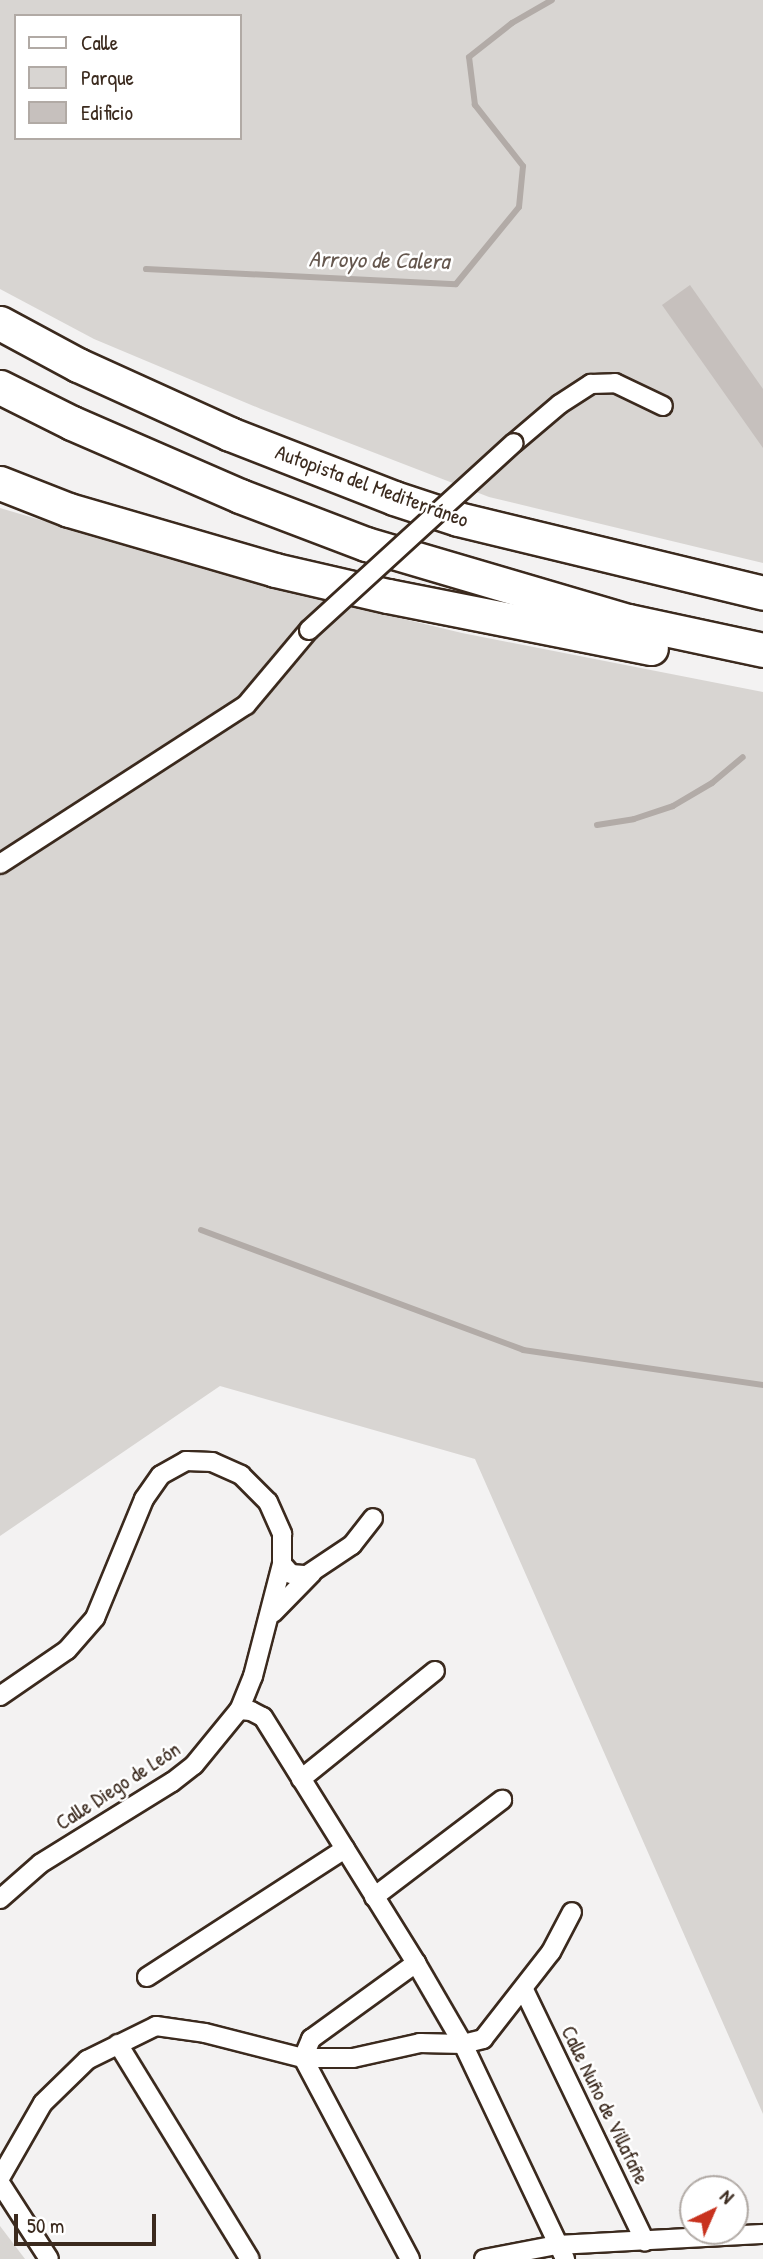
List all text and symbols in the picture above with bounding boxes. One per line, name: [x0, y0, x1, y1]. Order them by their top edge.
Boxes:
legend: [14, 14, 242, 140]
text: Calle: [81, 28, 118, 57]
text: Parque: [81, 63, 134, 92]
text: Edificio: [81, 98, 133, 127]
water label: Arroyo de Calera: [308, 245, 450, 275]
street label: Autopista del Mediterráneo: [272, 439, 472, 533]
street label: Calle Diego de León: [51, 1736, 185, 1836]
street label: Calle Nuño de Villafañe: [556, 2022, 654, 2188]
north arrow: [679, 2175, 749, 2245]
text: N: [715, 2183, 740, 2209]
scale bar: [18, 2200, 159, 2244]
text: 50 m: [27, 2211, 64, 2240]

